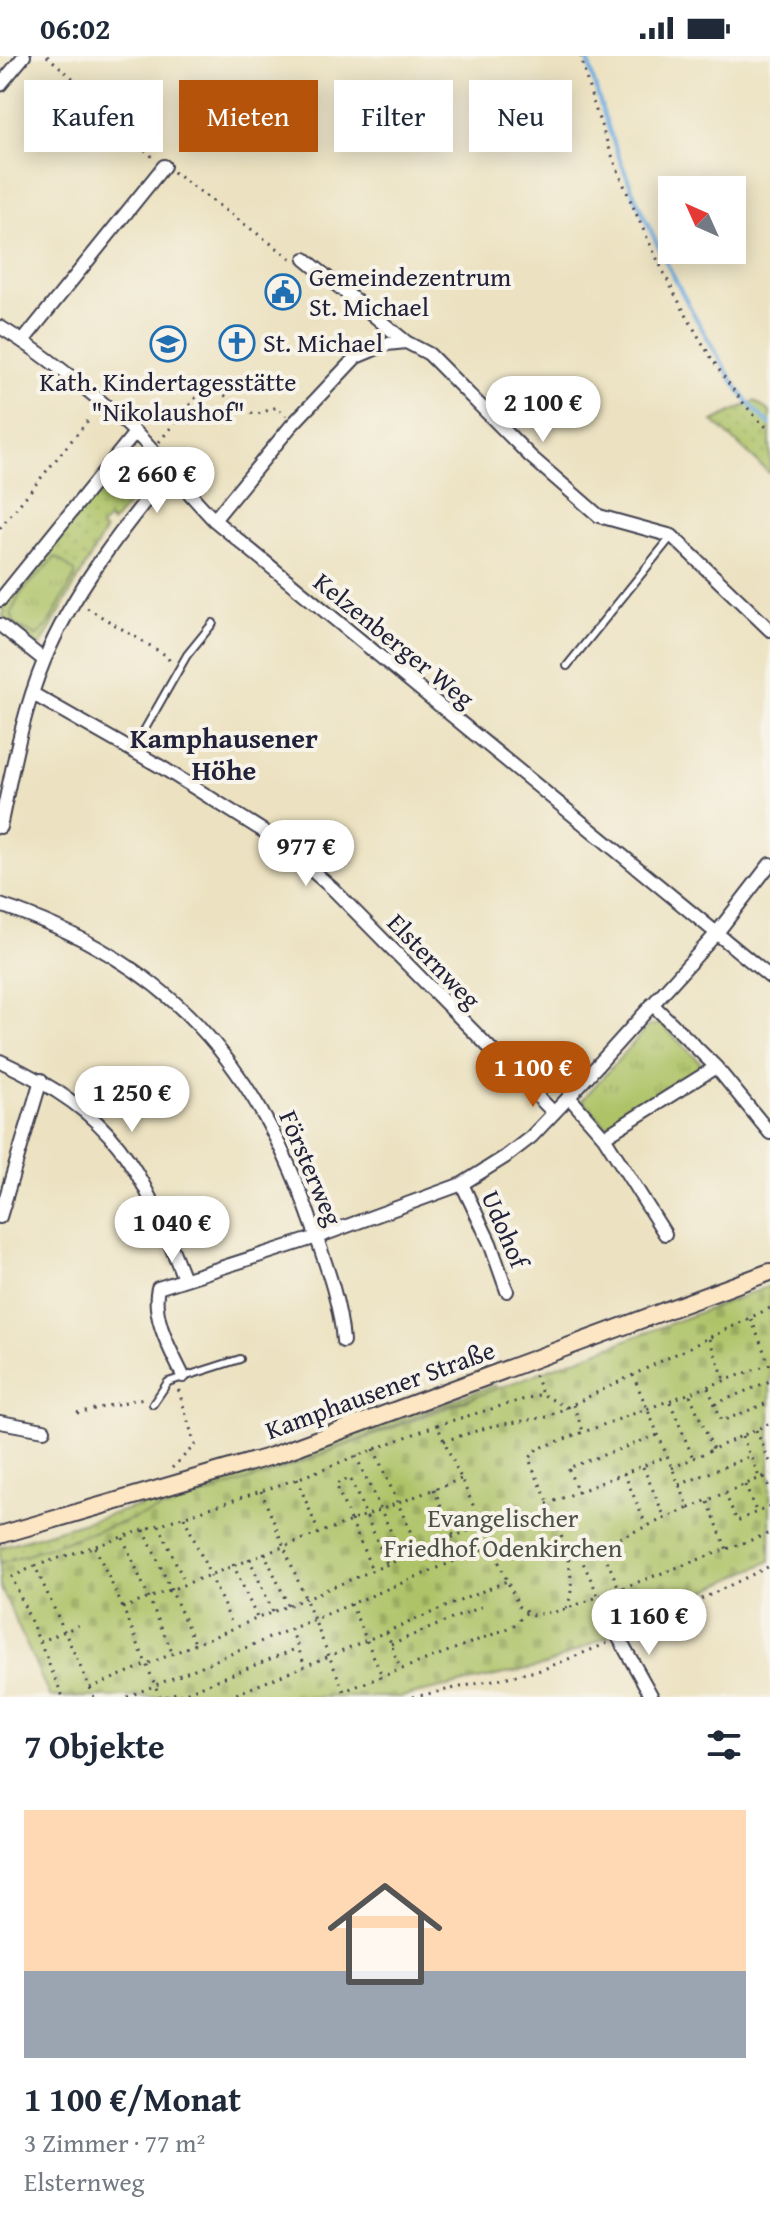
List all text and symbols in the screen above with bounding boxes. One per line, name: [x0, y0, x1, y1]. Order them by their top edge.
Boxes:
text: 06:02: [40, 6, 111, 50]
chip: Kaufen: [24, 80, 163, 152]
chip: Mieten: [179, 80, 318, 152]
chip: Filter: [334, 80, 453, 152]
chip: Neu: [469, 80, 572, 152]
north arrow: [658, 176, 746, 264]
map controls: [658, 176, 746, 264]
place label: Gemeindezentrum St. Michael: [309, 257, 511, 326]
public building icon: Gemeindezentrum St. Michael: [264, 273, 302, 311]
place label: St. Michael: [263, 323, 383, 362]
church icon: St. Michael: [218, 324, 256, 362]
school or university icon: Kath. Kindertagesstätte "Nikolaushof": [149, 325, 187, 363]
place label: Kath. Kindertagesstätte "Nikolaushof": [40, 362, 296, 431]
pin: 2 100 €: [469, 376, 617, 444]
text: 2 100 €: [504, 382, 582, 421]
pin: 2 660 €: [83, 447, 231, 515]
text: 2 660 €: [118, 453, 196, 492]
street label: Kelzenberger Weg: [305, 562, 483, 717]
district label: Kamphausener Höhe: [130, 717, 318, 790]
pin: 977 €: [250, 820, 362, 888]
text: 977 €: [276, 826, 336, 865]
street label: Elsternweg: [378, 904, 490, 1018]
pin: 1 100 €: [459, 1041, 607, 1109]
text: 1 100 €: [494, 1047, 572, 1086]
pin: 1 250 €: [58, 1066, 206, 1134]
text: 1 250 €: [93, 1072, 171, 1111]
street label: Försterweg: [270, 1104, 353, 1232]
street label: Udohof: [472, 1184, 540, 1276]
pin: 1 040 €: [98, 1196, 246, 1264]
text: 1 040 €: [133, 1202, 211, 1241]
street label: Kamphausener Straße: [260, 1330, 500, 1449]
park label: Evangelischer Friedhof Odenkirchen: [384, 1498, 623, 1567]
pin: 1 160 €: [575, 1589, 723, 1657]
text: 1 160 €: [610, 1595, 688, 1634]
text: 7 Objekte: [24, 1721, 165, 1770]
icon: filters: [702, 1723, 746, 1767]
icon: home: [313, 1862, 457, 2006]
text: 1 100 €/Monat: [24, 2074, 241, 2123]
text: 3 Zimmer · 77 m²: [24, 2123, 205, 2162]
text: Elsternweg: [24, 2162, 145, 2201]

